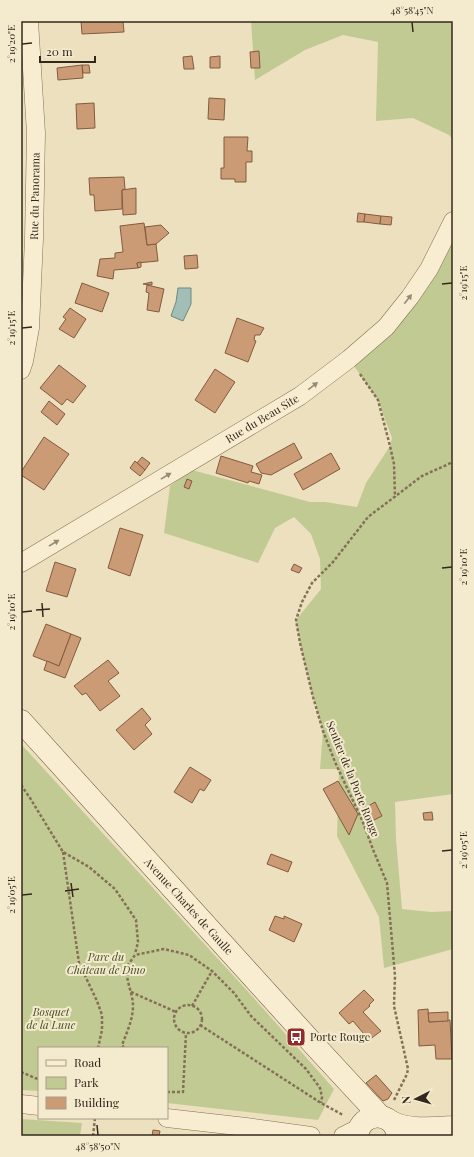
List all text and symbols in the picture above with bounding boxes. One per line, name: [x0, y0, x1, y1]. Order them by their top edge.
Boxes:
text: 48°58'45"N: [390, 3, 434, 17]
text: 2°19'20"E: [4, 25, 18, 63]
scale bar: [40, 38, 95, 64]
text: 20 m: [46, 43, 73, 59]
street label: Rue du Panorama: [26, 152, 43, 240]
text: 2°19'15"E: [456, 265, 470, 301]
one-way arrow: [404, 294, 412, 305]
text: 2°19'15"E: [4, 310, 18, 346]
one-way arrow: [307, 382, 318, 391]
street label: Rue du Beau Site: [222, 390, 302, 446]
one-way arrow: [160, 473, 172, 480]
one-way arrow: [49, 539, 59, 547]
text: 2°19'10"E: [456, 548, 470, 586]
text: 2°19'10"E: [4, 593, 18, 631]
street label: Sentier de la Porte Rouge: [323, 719, 384, 840]
text: 2°19'05"E: [456, 831, 470, 869]
street label: Avenue Charles de Gaulle: [141, 854, 237, 958]
text: 2°19'05"E: [4, 876, 18, 914]
park label: Parc du Château de Dino: [67, 949, 145, 977]
park label: Bosquet de la Lune: [27, 1004, 76, 1032]
bus stop icon: Porte Rouge: [285, 1026, 307, 1048]
place label: Porte Rouge: [310, 1029, 371, 1044]
legend: [38, 1047, 168, 1119]
text: Road: [74, 1054, 101, 1070]
text: Park: [74, 1074, 99, 1090]
north arrow: [396, 1079, 436, 1119]
text: Building: [74, 1094, 120, 1110]
text: N: [398, 1095, 413, 1105]
text: 48°58'50"N: [76, 1139, 120, 1153]

